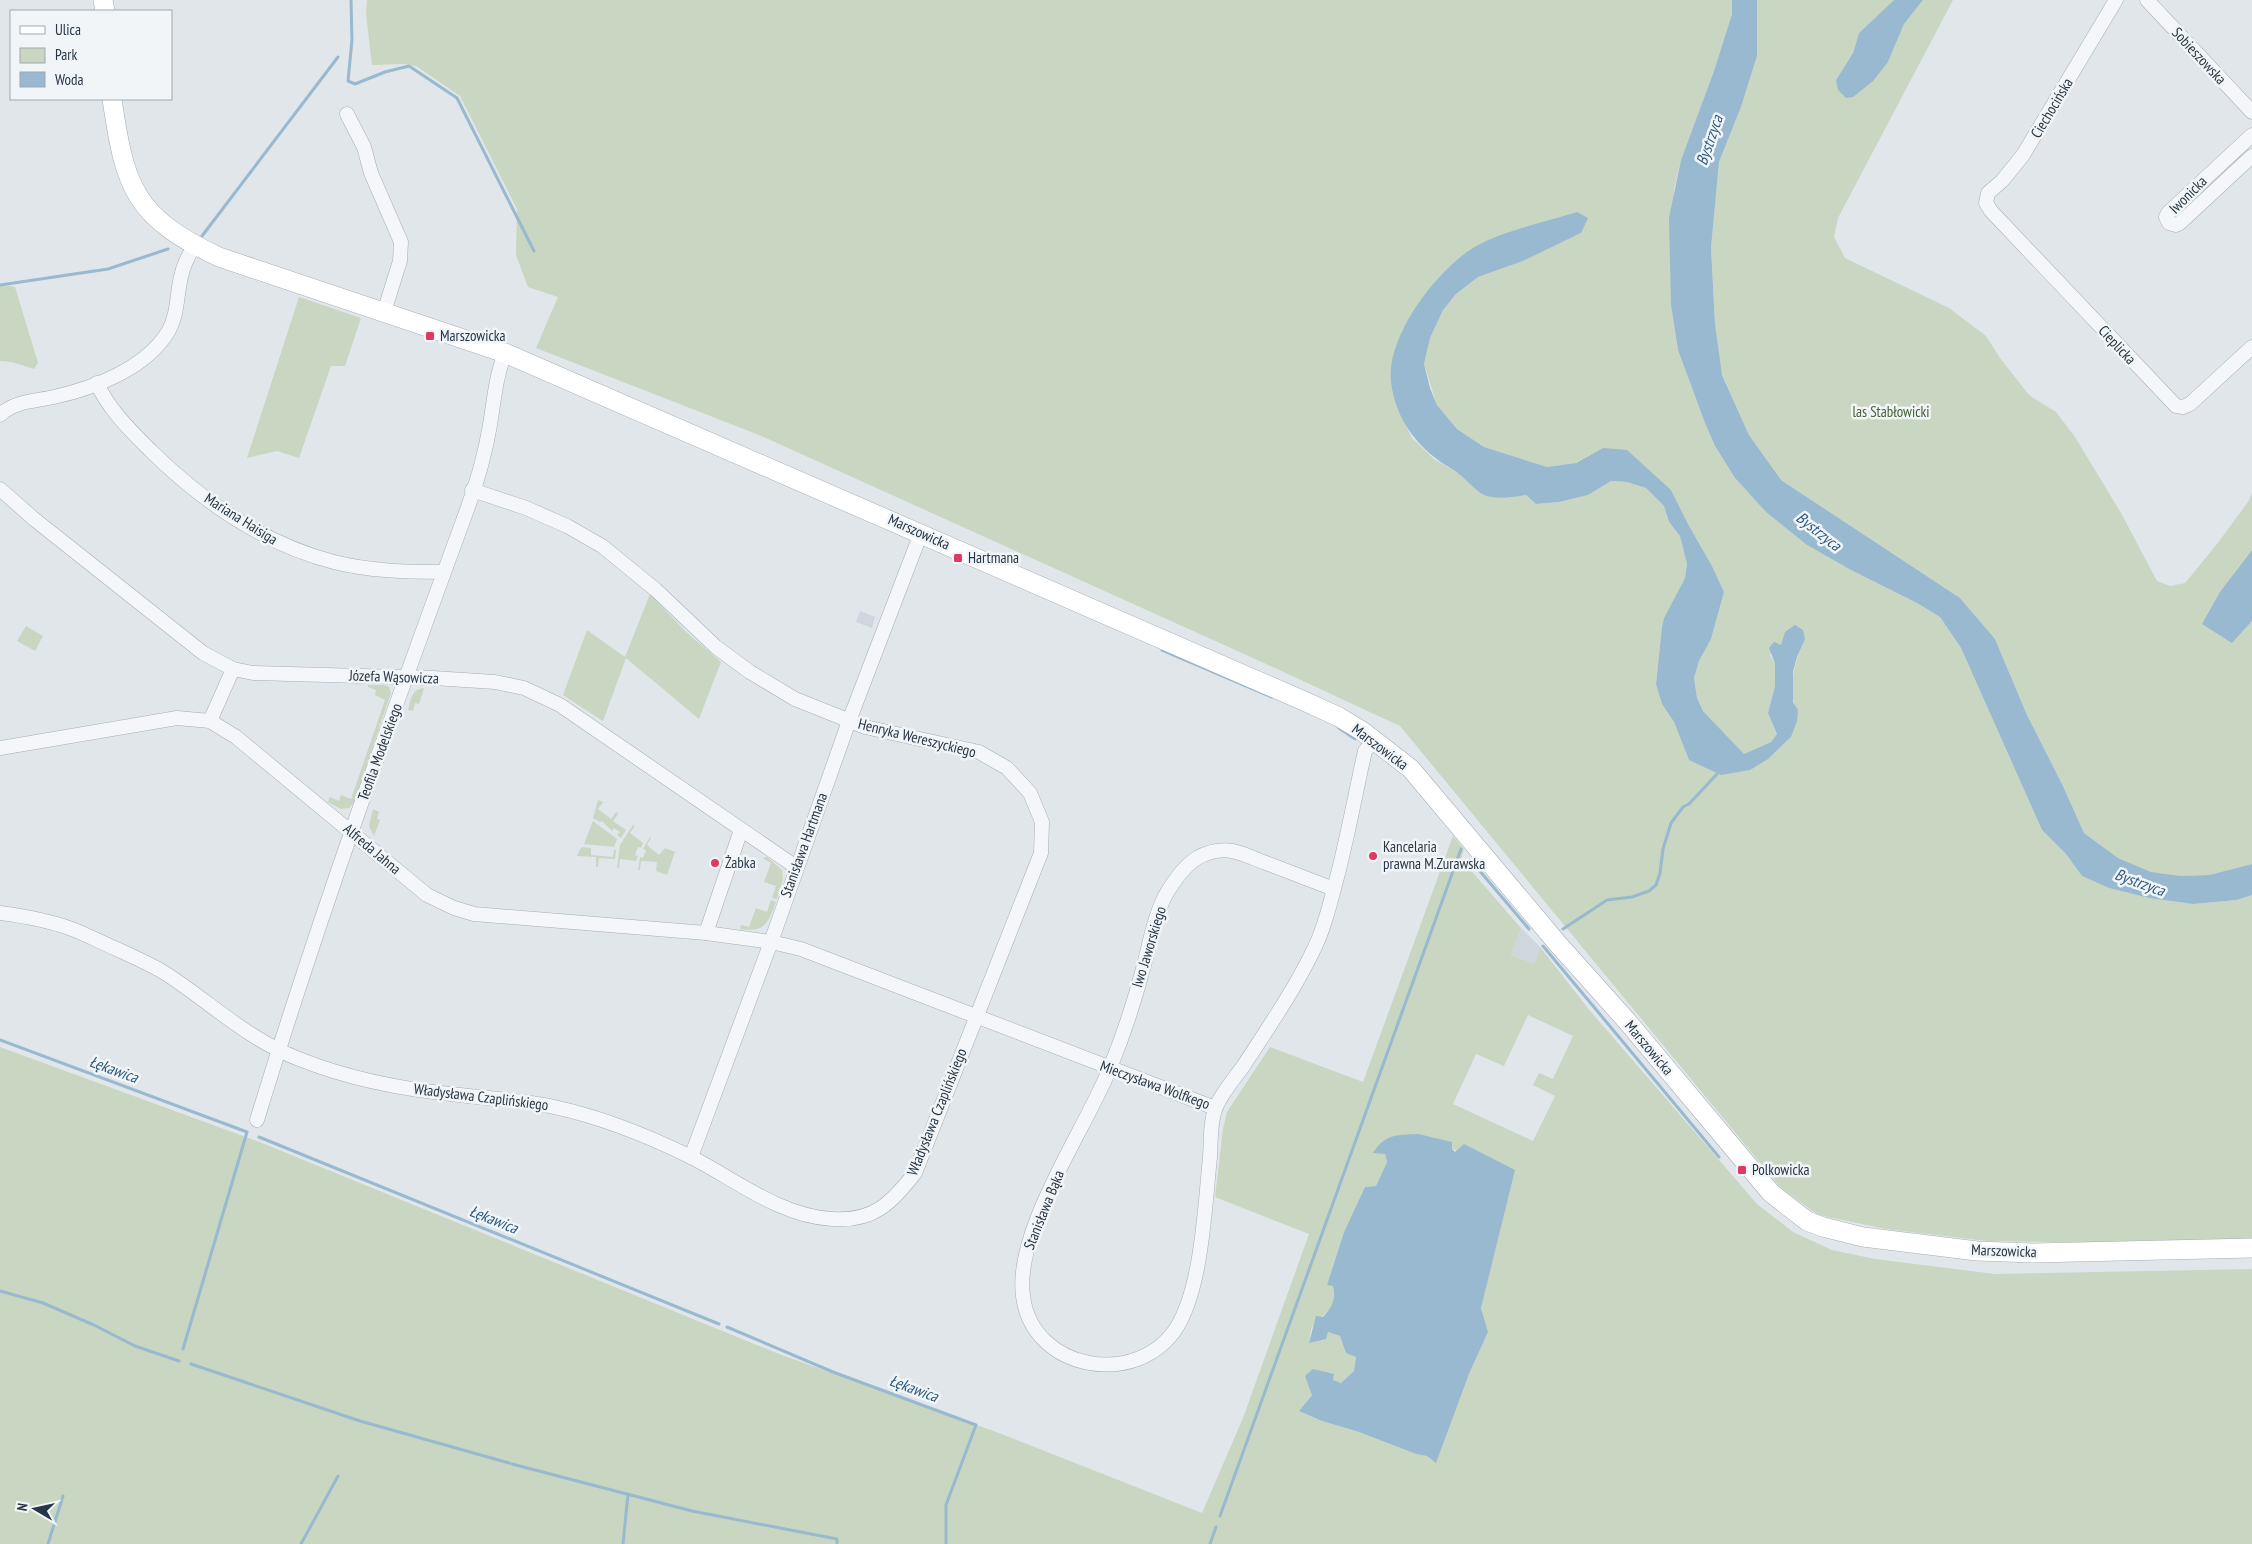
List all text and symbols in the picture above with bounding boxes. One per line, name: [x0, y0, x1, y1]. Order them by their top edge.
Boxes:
legend: [10, 10, 172, 100]
text: Ulica: [55, 20, 81, 39]
street label: Sobieszowska: [2168, 23, 2231, 88]
text: Park: [55, 45, 77, 64]
text: Woda: [55, 70, 84, 89]
street label: Ciechocińska: [2026, 74, 2077, 141]
water label: Bystrzyca: [1691, 111, 1727, 168]
street label: Iwonicka: [2165, 172, 2211, 218]
street label: Cieplicka: [2094, 321, 2140, 368]
place label: Marszowicka: [440, 326, 506, 345]
marker: Marszowicka: [424, 330, 436, 342]
park label: las Stabłowicki: [1852, 402, 1930, 421]
street label: Mariana Haisiga: [201, 489, 281, 549]
water label: Bystrzyca: [1793, 507, 1847, 556]
street label: Marszowicka: [885, 510, 953, 554]
place label: Hartmana: [968, 548, 1019, 567]
marker: Hartmana: [952, 552, 964, 564]
street label: Józefa Wąsowicza: [348, 665, 439, 688]
street label: Teofila Modelskiego: [353, 700, 406, 803]
street label: Henryka Wereszyckiego: [856, 714, 978, 761]
street label: Marszowicka: [1348, 719, 1412, 774]
street label: Stanisława Hartmana: [776, 790, 831, 900]
street label: Alfreda Jahna: [340, 819, 405, 878]
place label: Kancelaria prawna M.Zurawska: [1383, 837, 1485, 873]
marker: Kancelaria prawna M.Zurawska: [1367, 850, 1379, 862]
place label: Żabka: [725, 853, 756, 872]
marker: Żabka: [709, 857, 721, 869]
water label: Bystrzyca: [2112, 864, 2169, 901]
street label: Iwo Jaworskiego: [1127, 904, 1170, 990]
street label: Marszowicka: [1621, 1016, 1678, 1079]
street label: Władysława Czaplińskiego: [902, 1045, 971, 1178]
water label: Łękawica: [87, 1051, 142, 1088]
street label: Mieczysława Wolfkego: [1098, 1056, 1213, 1113]
street label: Władysława Czaplińskiego: [413, 1079, 549, 1114]
place label: Polkowicka: [1752, 1160, 1810, 1179]
marker: Polkowicka: [1736, 1164, 1748, 1176]
street label: Stanisława Bąka: [1019, 1167, 1068, 1252]
water label: Łękawica: [467, 1200, 522, 1238]
street label: Marszowicka: [1971, 1240, 2037, 1261]
water label: Łękawica: [887, 1370, 942, 1407]
north arrow: [10, 1484, 60, 1534]
text: N: [13, 1502, 32, 1512]

